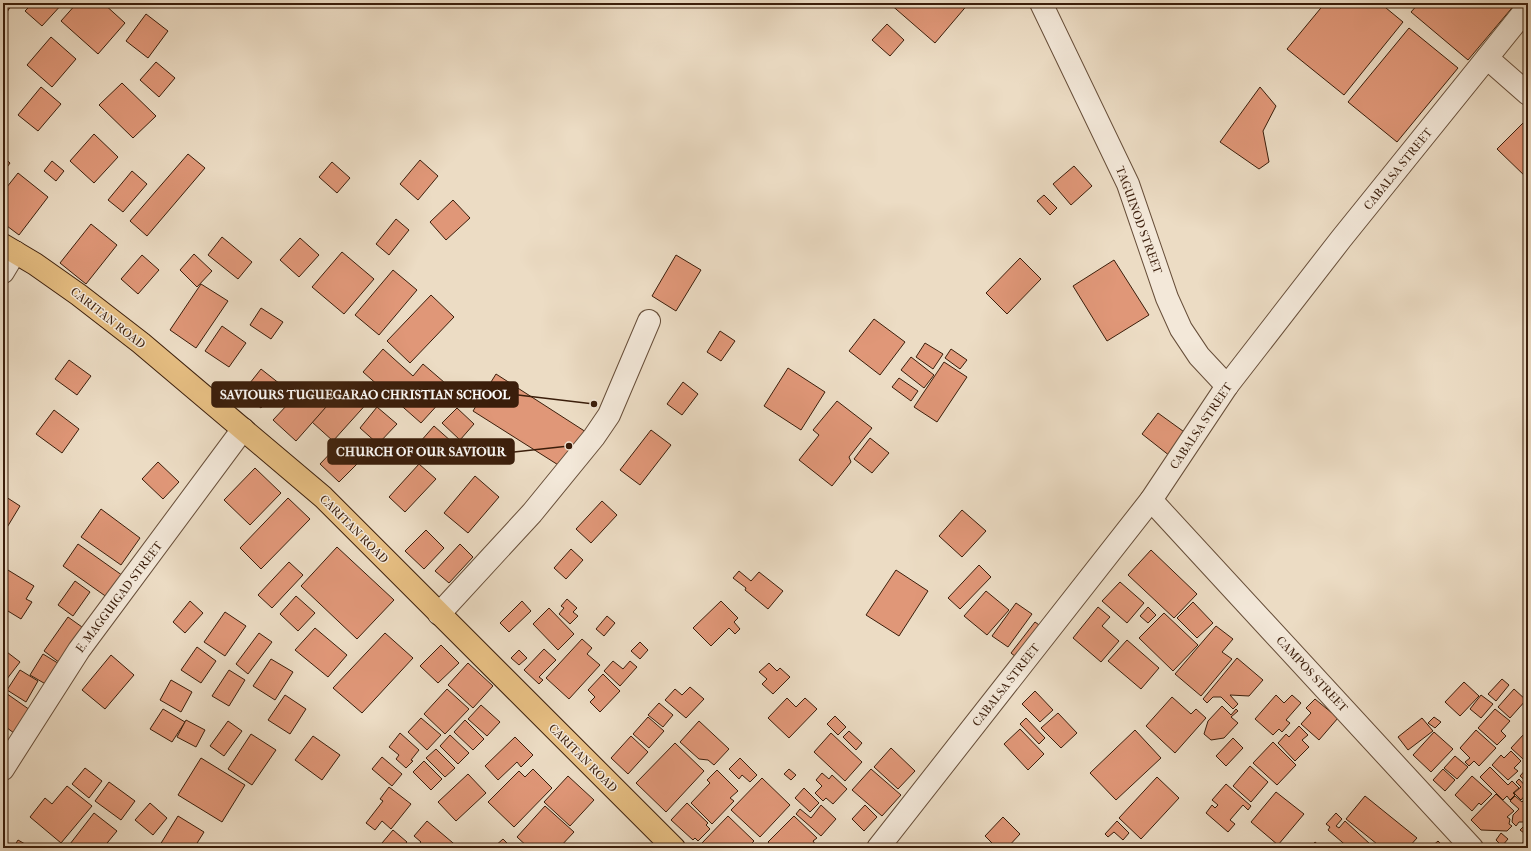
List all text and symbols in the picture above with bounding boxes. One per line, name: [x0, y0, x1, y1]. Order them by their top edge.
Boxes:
street label: CABALSA STREET: [1361, 125, 1436, 213]
street label: TAGUINOD STREET: [1113, 164, 1165, 277]
street label: CARITAN ROAD: [68, 284, 148, 352]
street label: CABALSA STREET: [1167, 379, 1236, 472]
callout: SAVIOURS TUGUEGARAO CHRISTIAN SCHOOL: [212, 382, 518, 407]
text: SAVIOURS TUGUEGARAO CHRISTIAN SCHOOL: [220, 387, 511, 402]
callout: CHURCH OF OUR SAVIOUR: [328, 439, 514, 464]
text: CHURCH OF OUR SAVIOUR: [336, 444, 507, 459]
street label: CARITAN ROAD: [317, 492, 391, 566]
street label: E. MAGGUIGAD STREET: [73, 538, 166, 655]
street label: CAMPOS STREET: [1273, 633, 1351, 715]
street label: CABALSA STREET: [969, 640, 1043, 729]
street label: CARITAN ROAD: [546, 721, 620, 795]

